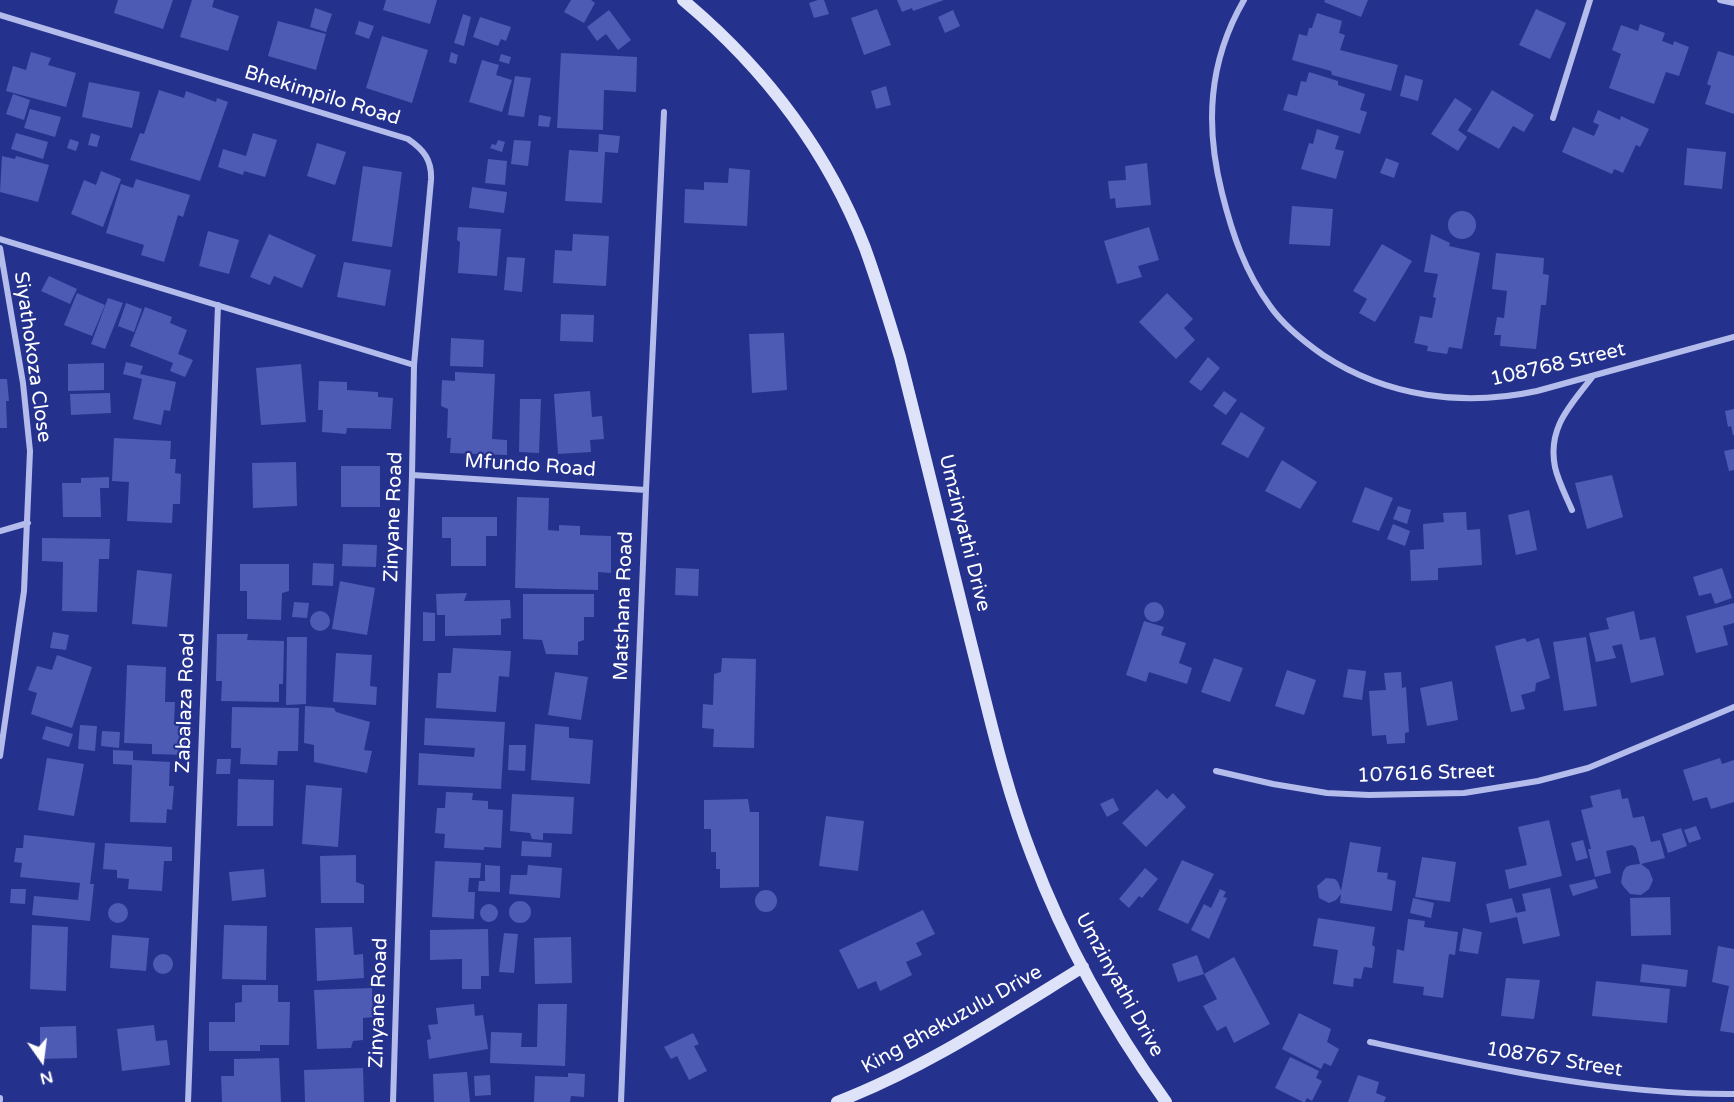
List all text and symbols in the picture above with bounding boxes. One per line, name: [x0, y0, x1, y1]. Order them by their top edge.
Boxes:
street label: Bhekimpilo Road: [241, 61, 403, 131]
street label: Siyathokoza Close: [8, 270, 56, 444]
street label: 108768 Street: [1488, 338, 1628, 392]
street label: Mfundo Road: [464, 449, 596, 483]
street label: Zinyane Road: [380, 451, 408, 583]
street label: Umzinyathi Drive: [933, 452, 995, 614]
street label: Matshana Road: [609, 531, 639, 681]
street label: Zabalaza Road: [172, 632, 200, 774]
street label: 107616 Street: [1357, 760, 1495, 788]
street label: Umzinyathi Drive: [1069, 909, 1169, 1061]
street label: Zinyane Road: [365, 937, 393, 1069]
street label: King Bhekuzulu Drive: [858, 960, 1046, 1080]
north arrow: [12, 1030, 72, 1090]
street label: 108767 Street: [1484, 1037, 1624, 1083]
text: N: [38, 1066, 55, 1089]

